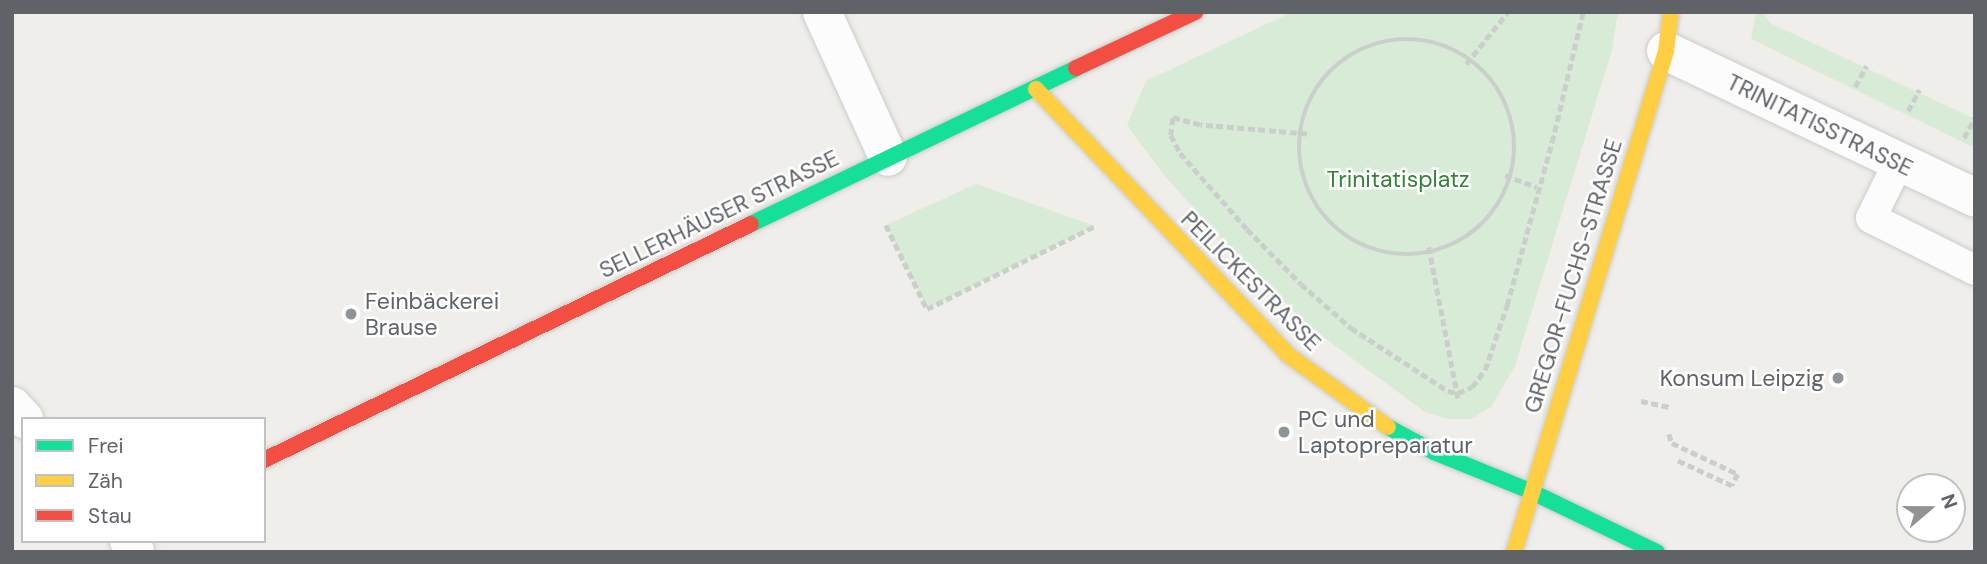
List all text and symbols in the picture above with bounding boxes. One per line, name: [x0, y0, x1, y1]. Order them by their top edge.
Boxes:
street label: TRINITATISSTRASSE: [1722, 68, 1918, 182]
street label: GREGOR-FUCHS-STRASSE: [1518, 136, 1628, 416]
street label: SELLERHÄUSER STRASSE: [595, 144, 843, 284]
park label: Trinitatisplatz: [1327, 165, 1469, 193]
street label: PEILICKESTRASSE: [1175, 205, 1327, 357]
place label: Feinbäckerei Brause: [365, 287, 499, 341]
marker: Feinbäckerei Brause: [343, 306, 359, 322]
place label: Konsum Leipzig: [1660, 364, 1824, 392]
marker: Konsum Leipzig: [1830, 370, 1846, 386]
place label: PC und Laptopreparatur: [1298, 405, 1473, 459]
legend: [21, 417, 266, 543]
marker: PC und Laptopreparatur: [1276, 424, 1292, 440]
text: Frei: [88, 432, 124, 460]
text: Zäh: [88, 467, 123, 495]
north arrow: [1896, 473, 1966, 543]
text: N: [1935, 491, 1963, 512]
text: Stau: [88, 502, 132, 530]

